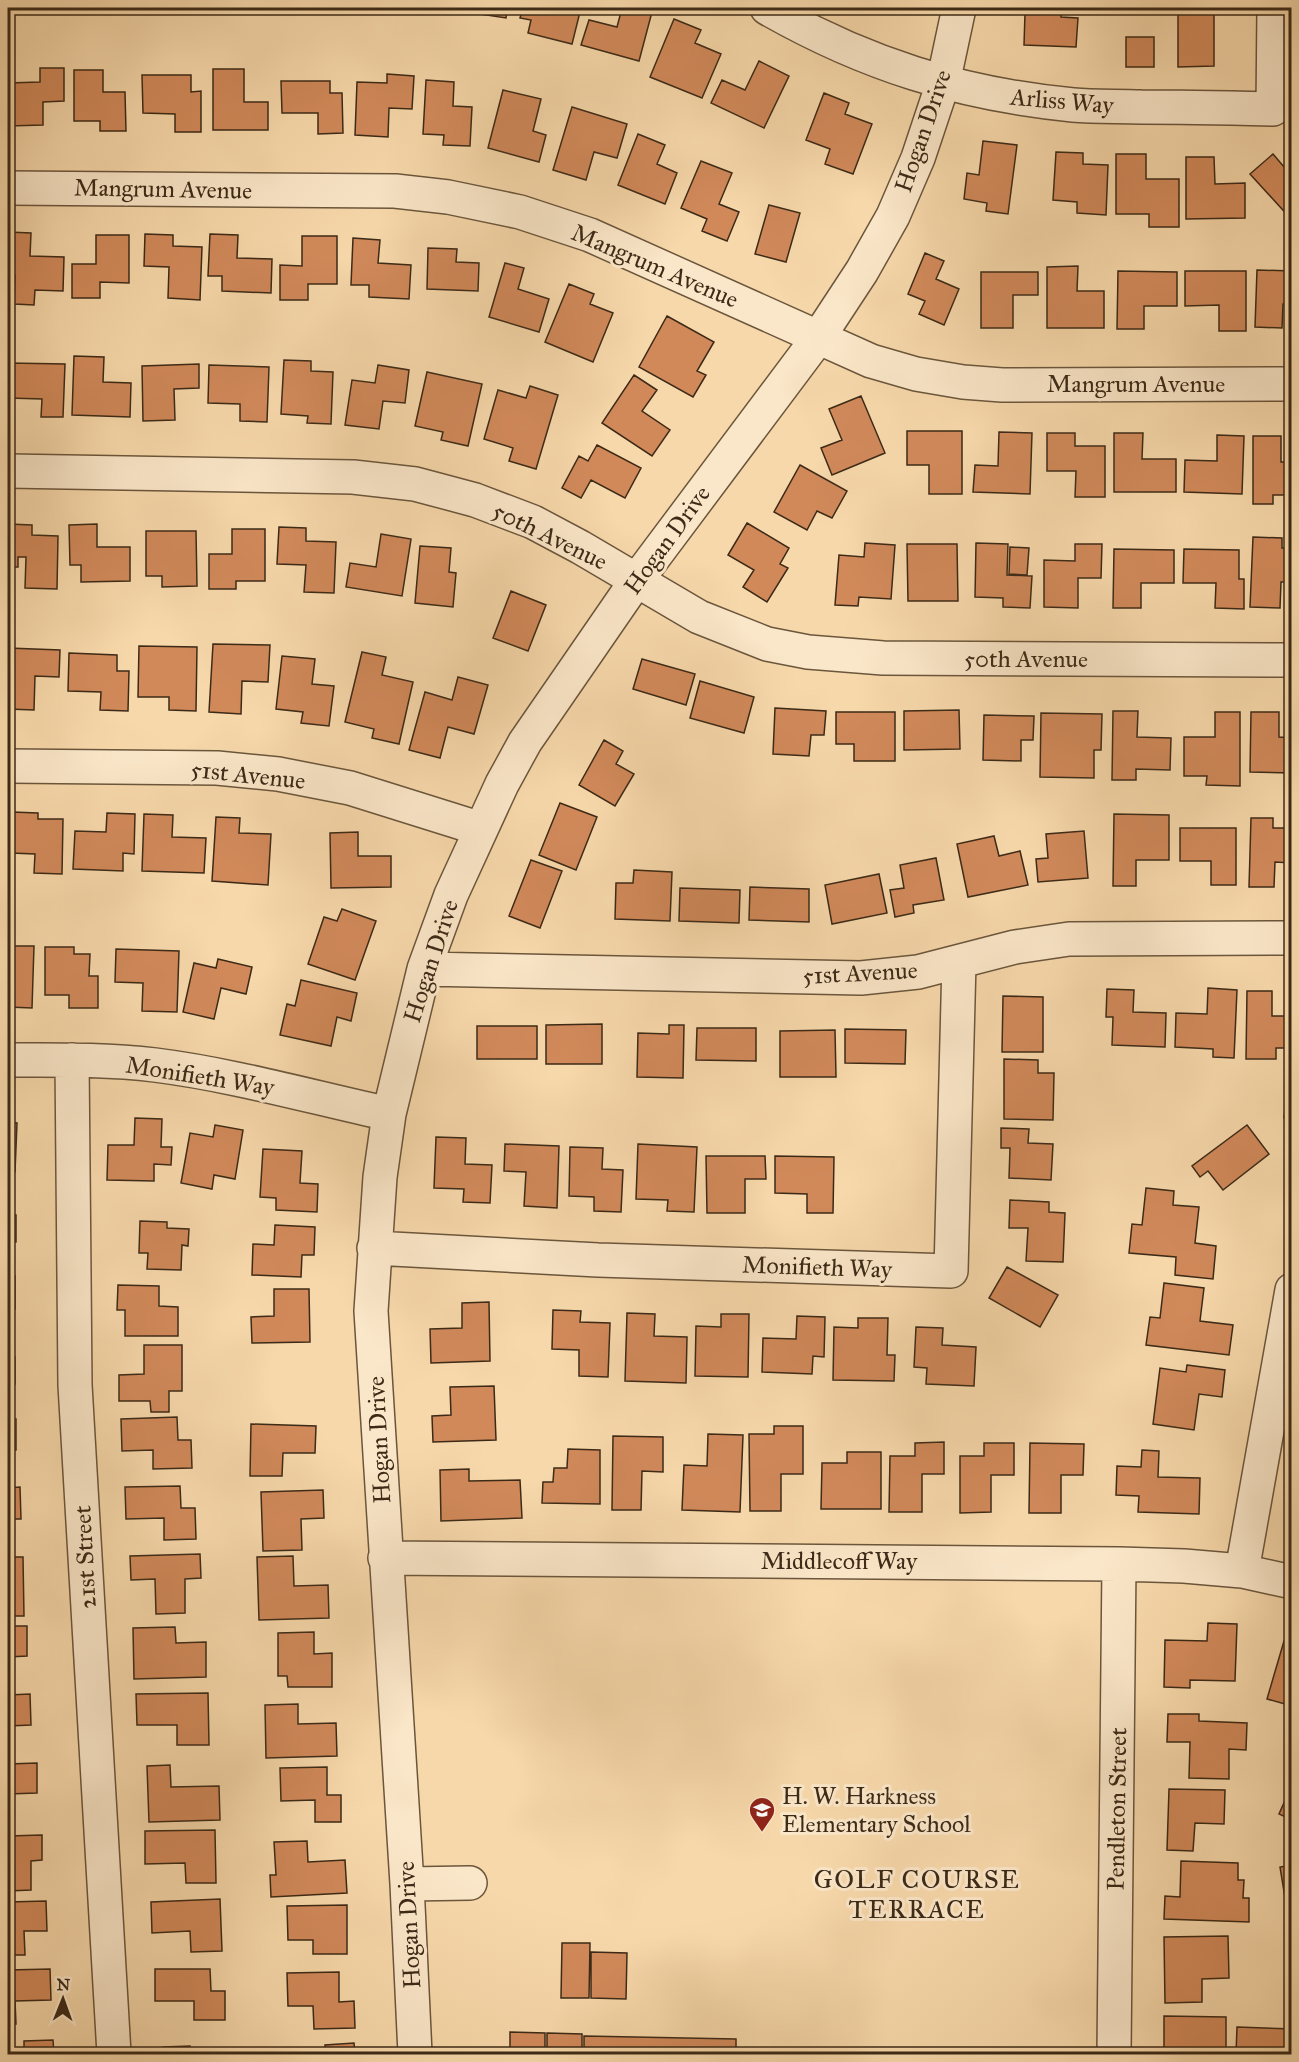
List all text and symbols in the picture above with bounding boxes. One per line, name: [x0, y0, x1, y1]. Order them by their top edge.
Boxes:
street label: Hogan Drive: [888, 66, 958, 196]
street label: Arliss Way: [1008, 81, 1116, 121]
street label: Mangrum Avenue: [74, 172, 252, 206]
street label: Mangrum Avenue: [567, 217, 743, 315]
street label: Mangrum Avenue: [1047, 369, 1225, 399]
street label: Hogan Drive: [617, 480, 717, 600]
street label: 50th Avenue: [488, 495, 612, 577]
street label: 50th Avenue: [964, 644, 1088, 674]
street label: 51st Avenue: [189, 754, 307, 796]
street label: Hogan Drive: [397, 896, 465, 1026]
street label: 51st Avenue: [802, 955, 918, 991]
street label: Monifieth Way: [124, 1049, 277, 1103]
street label: Monifieth Way: [742, 1249, 893, 1285]
street label: Hogan Drive: [361, 1375, 397, 1505]
street label: 21st Street: [67, 1504, 103, 1609]
street label: Middlecoff Way: [761, 1546, 918, 1576]
street label: Pendleton Street: [1101, 1727, 1133, 1891]
place label: H. W. Harkness Elementary School: [782, 1781, 971, 1839]
school or university icon: H. W. Harkness Elementary School: [747, 1795, 777, 1833]
street label: Hogan Drive: [391, 1860, 427, 1990]
district label: GOLF COURSE TERRACE: [814, 1863, 1020, 1925]
north arrow: [33, 1969, 93, 2029]
text: N: [56, 1975, 71, 1994]

